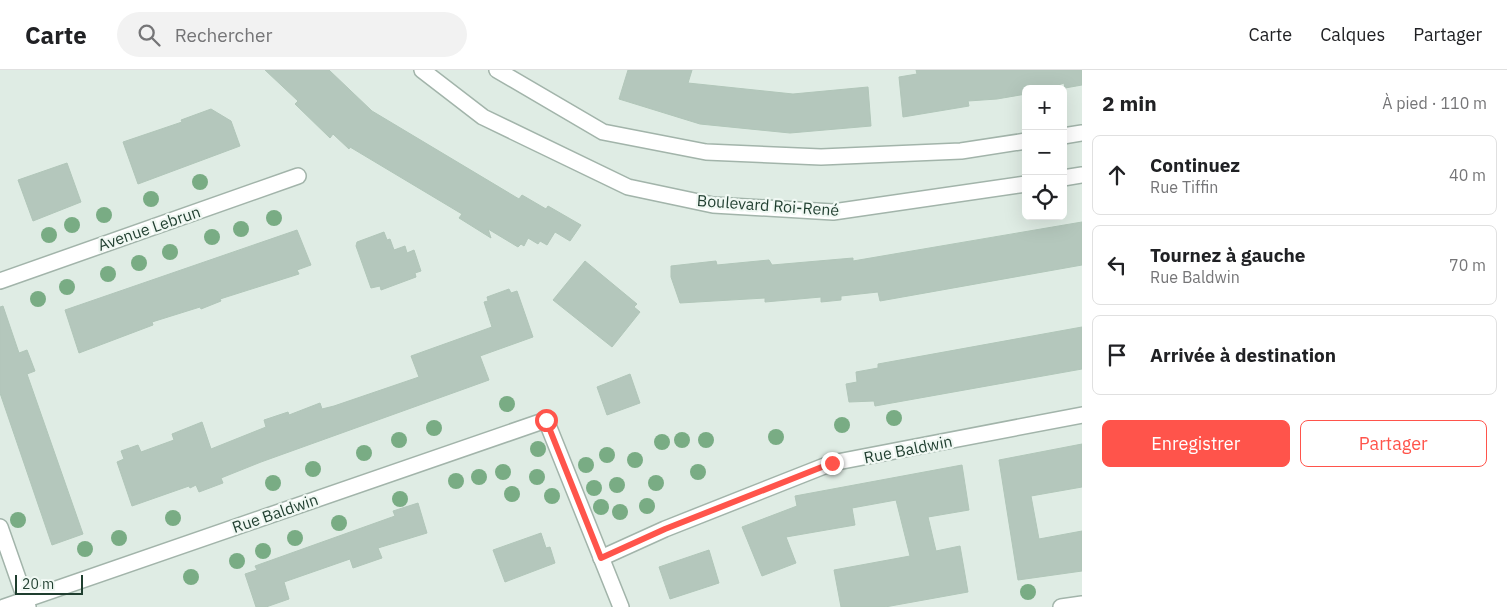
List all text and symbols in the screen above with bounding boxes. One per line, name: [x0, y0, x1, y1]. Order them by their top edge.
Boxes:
search box: [117, 12, 467, 57]
text: Carte: [25, 19, 87, 51]
icon: search: [135, 21, 163, 49]
text: Rechercher: [175, 23, 272, 47]
text: Carte: [1249, 23, 1292, 46]
text: Calques: [1320, 23, 1385, 46]
text: Partager: [1413, 23, 1482, 46]
map controls: [1022, 85, 1067, 220]
button: +: [1022, 85, 1067, 130]
text: 2 min: [1102, 89, 1157, 117]
text: À pied · 110 m: [1382, 93, 1487, 113]
button: −: [1022, 130, 1067, 175]
text: Continuez: [1150, 153, 1240, 177]
icon: ahead: [1103, 161, 1131, 189]
text: 40 m: [1449, 165, 1486, 185]
button: locate: [1022, 175, 1067, 220]
text: Rue Tiffin: [1150, 177, 1218, 197]
street label: Boulevard Roi-René: [696, 190, 840, 220]
street label: Avenue Lebrun: [95, 201, 203, 255]
text: Tournez à gauche: [1150, 243, 1306, 267]
icon: left: [1103, 251, 1131, 279]
text: 70 m: [1449, 255, 1486, 275]
text: Rue Baldwin: [1150, 267, 1240, 287]
icon: arrive: [1103, 341, 1131, 369]
text: Arrivée à destination: [1150, 343, 1336, 367]
route start: [535, 409, 558, 432]
button: Enregistrer: [1102, 420, 1290, 467]
button: Partager: [1300, 420, 1487, 467]
street label: Rue Baldwin: [862, 431, 954, 467]
route end: [821, 452, 844, 475]
street label: Rue Baldwin: [229, 489, 321, 537]
scale bar: [15, 572, 82, 595]
text: 20 m: [22, 575, 54, 593]

